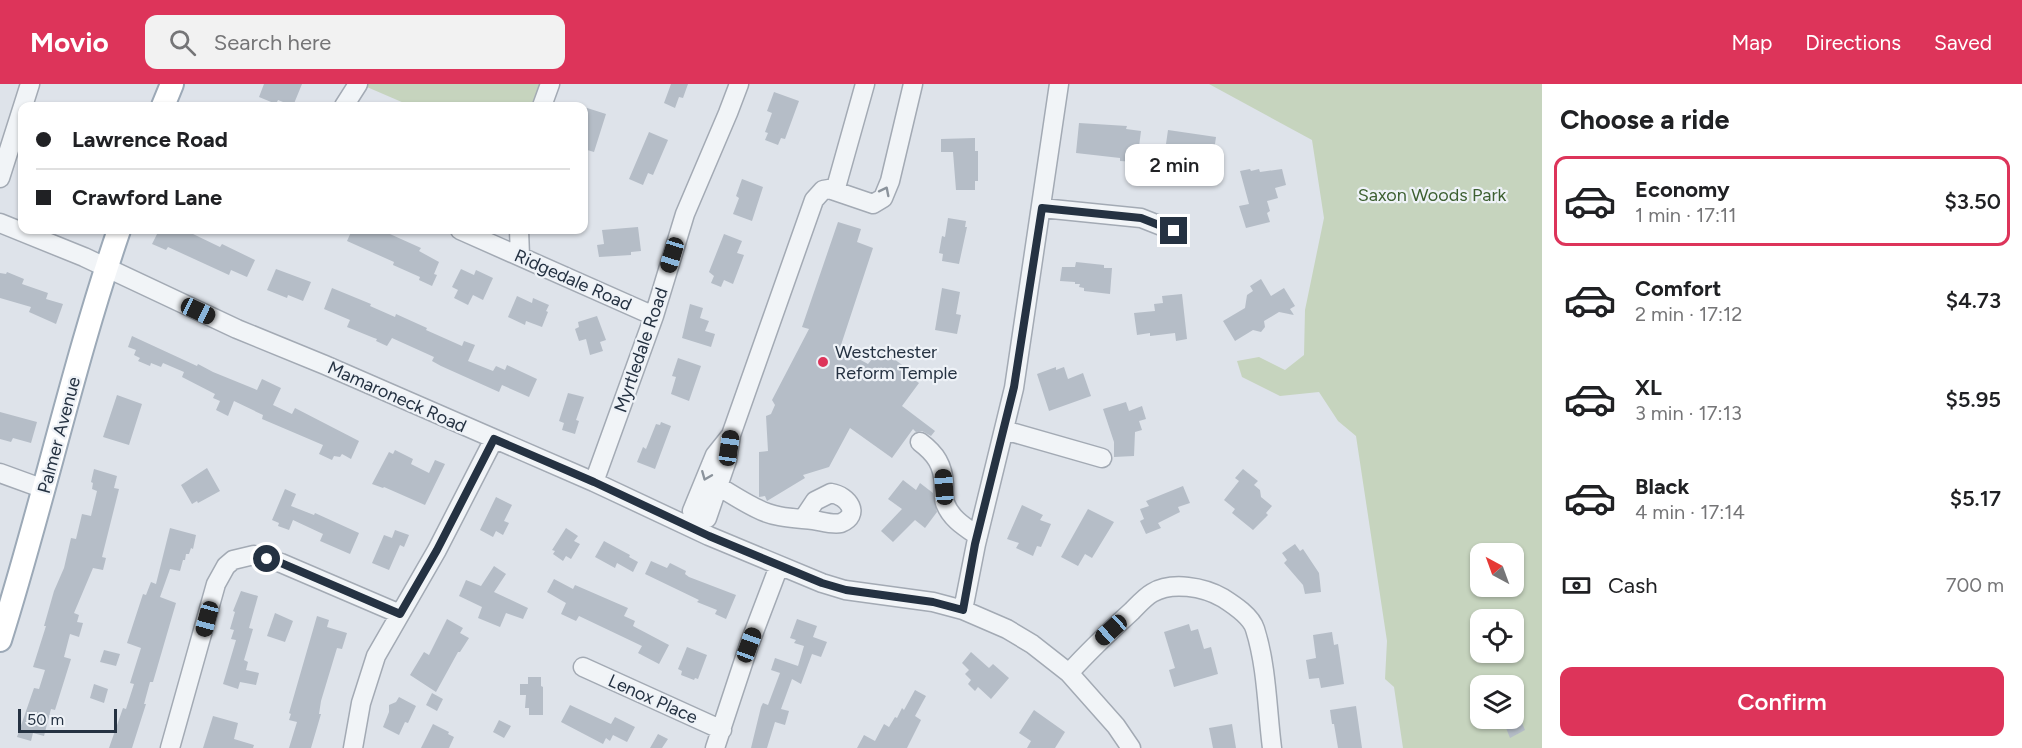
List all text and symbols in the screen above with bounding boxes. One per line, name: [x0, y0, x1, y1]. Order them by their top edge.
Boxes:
search box: [145, 15, 565, 69]
text: Movio: [30, 25, 109, 59]
icon: search: [166, 26, 199, 59]
text: Search here: [214, 29, 331, 56]
text: Map: [1731, 30, 1772, 55]
text: Directions: [1805, 30, 1901, 55]
text: Saved: [1934, 30, 1992, 55]
text: Choose a ride: [1560, 103, 1729, 136]
text: Lawrence Road: [72, 126, 228, 153]
callout: 2 min: [1124, 144, 1224, 186]
text: 2 min: [1150, 153, 1199, 177]
icon: car: [1563, 174, 1617, 228]
text: Economy: [1635, 176, 1730, 203]
text: Crawford Lane: [72, 184, 222, 211]
park label: Saxon Woods Park: [1358, 184, 1507, 206]
one-way arrow: [877, 186, 889, 197]
text: $3.50: [1945, 188, 2001, 215]
text: 1 min · 17:11: [1635, 203, 1737, 227]
route end: [1160, 217, 1187, 244]
car: [658, 235, 686, 275]
street label: Ridgedale Road: [511, 244, 635, 316]
icon: car: [1563, 273, 1617, 327]
text: Comfort: [1635, 275, 1721, 302]
street label: Myrtledale Road: [609, 285, 673, 415]
text: $4.73: [1946, 287, 2001, 314]
car: [178, 295, 218, 327]
text: 2 min · 17:12: [1635, 302, 1742, 326]
place label: Westchester Reform Temple: [835, 341, 958, 384]
marker: Westchester Reform Temple: [816, 355, 830, 369]
street label: Mamaroneck Road: [324, 357, 470, 437]
icon: car: [1563, 372, 1617, 426]
street label: Palmer Avenue: [33, 374, 85, 496]
text: XL: [1635, 374, 1662, 401]
text: $5.95: [1946, 386, 2001, 413]
text: 3 min · 17:13: [1635, 401, 1742, 425]
car: [718, 429, 740, 467]
car: [934, 468, 954, 506]
one-way arrow: [701, 469, 713, 480]
icon: car: [1563, 471, 1617, 525]
text: Black: [1635, 473, 1689, 500]
text: $5.17: [1950, 485, 2001, 512]
text: 4 min · 17:14: [1635, 500, 1745, 524]
north arrow: [1470, 543, 1524, 597]
map controls: [1470, 543, 1524, 729]
route start: [253, 545, 280, 572]
icon: cash: [1560, 569, 1593, 602]
text: Cash: [1608, 572, 1658, 599]
text: 700 m: [1946, 573, 2004, 597]
car: [194, 599, 220, 639]
button: locate: [1470, 609, 1524, 663]
car: [1092, 611, 1130, 649]
car: [734, 625, 764, 665]
button: Confirm: [1560, 667, 2004, 736]
street label: Lenox Place: [605, 669, 701, 729]
button: layers: [1470, 675, 1524, 729]
scale bar: [18, 706, 117, 734]
text: 50 m: [27, 710, 64, 729]

